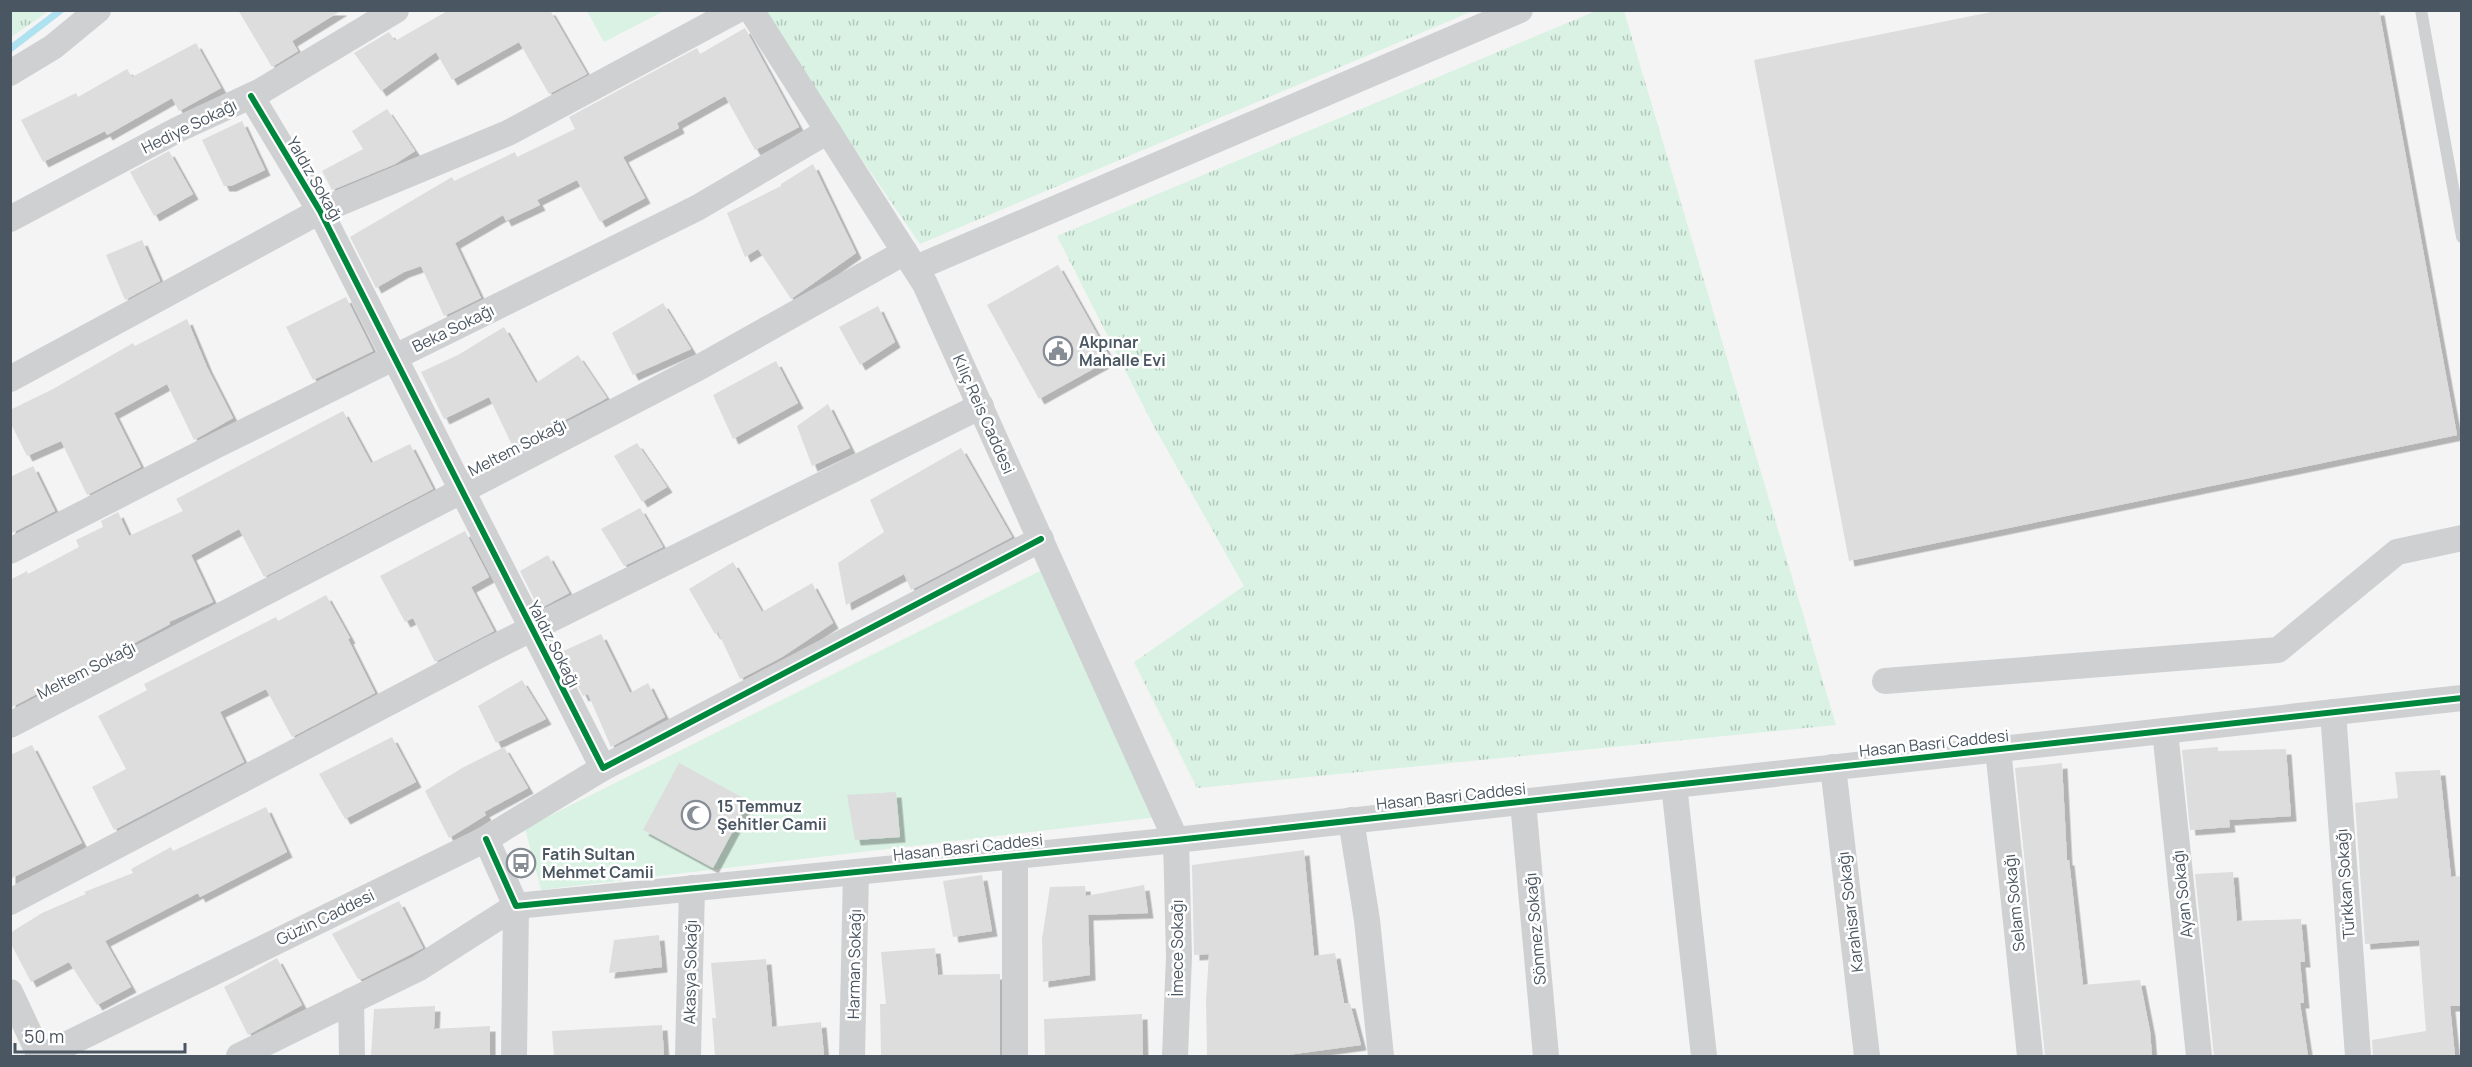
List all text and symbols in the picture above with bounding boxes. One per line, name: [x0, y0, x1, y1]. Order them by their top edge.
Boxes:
street label: Hediye Sokağı: [138, 93, 240, 159]
street label: Yaldız Sokağı: [282, 133, 348, 225]
street label: Beka Sokağı: [408, 299, 498, 357]
place label: Akpınar Mahalle Evi: [1079, 331, 1166, 371]
public building icon: Akpınar Mahalle Evi: [1042, 335, 1074, 367]
street label: Kılıç Reis Caddesi: [948, 351, 1020, 477]
street label: Meltem Sokağı: [464, 413, 570, 481]
street label: Yaldız Sokağı: [523, 597, 585, 691]
street label: Meltem Sokağı: [33, 636, 139, 704]
street label: Hasan Basri Caddesi: [1858, 724, 2010, 762]
street label: Hasan Basri Caddesi: [1375, 777, 1527, 815]
place label: 15 Temmuz Şehitler Camii: [717, 795, 827, 835]
mosque icon: 15 Temmuz Şehitler Camii: [680, 799, 712, 831]
street label: Hasan Basri Caddesi: [892, 828, 1044, 866]
street label: Türkkan Sokağı: [2330, 828, 2360, 940]
place label: Fatih Sultan Mehmet Camii: [542, 843, 654, 883]
bus stop icon: Fatih Sultan Mehmet Camii: [505, 847, 537, 879]
street label: Ayan Sokağı: [2166, 849, 2198, 939]
street label: Karahisar Sokağı: [1832, 850, 1868, 974]
street label: Selam Sokağı: [1998, 853, 2030, 953]
street label: Sönmez Sokağı: [1519, 872, 1551, 986]
street label: Güzin Caddesi: [272, 884, 378, 950]
street label: İmece Sokağı: [1166, 899, 1188, 997]
street label: Harman Sokağı: [842, 909, 866, 1019]
street label: Akasya Sokağı: [678, 920, 702, 1024]
scale bar: [15, 1016, 184, 1054]
text: 50 m: [24, 1024, 64, 1048]

